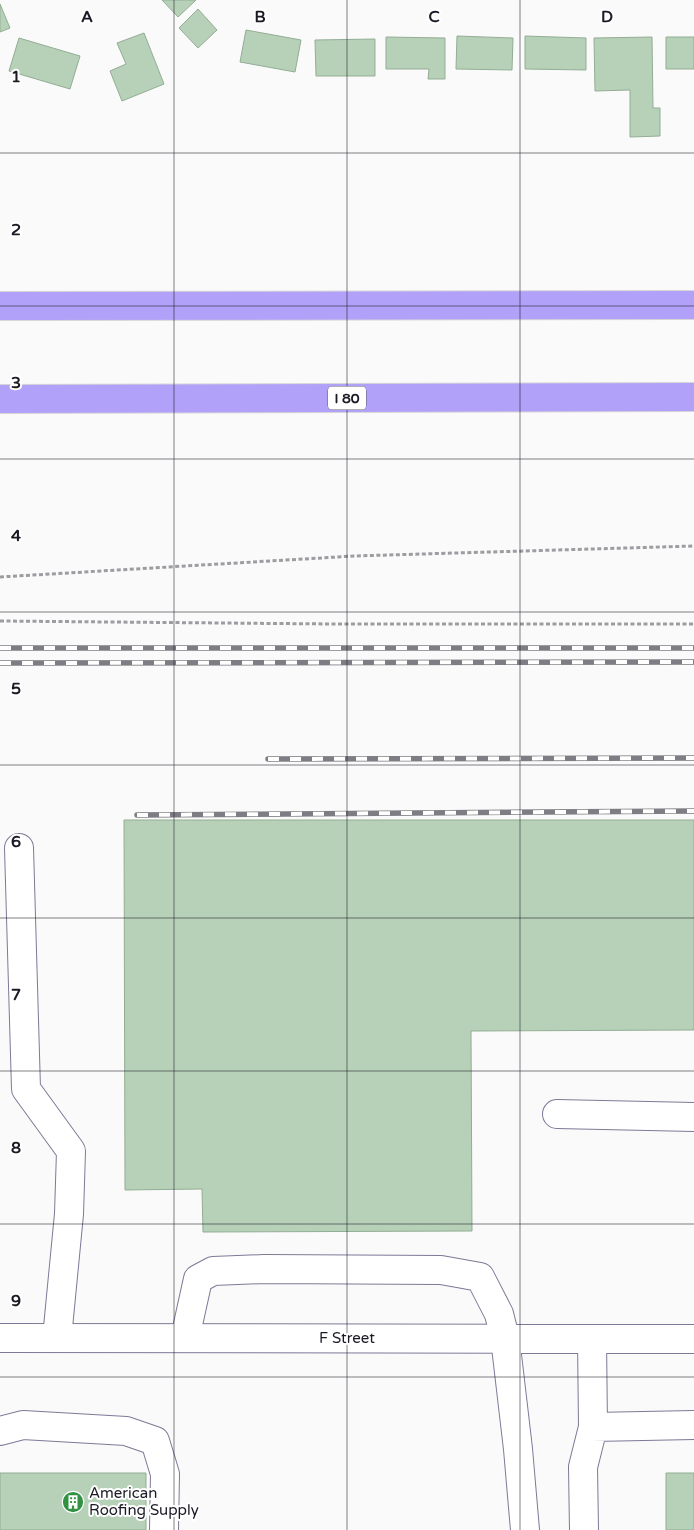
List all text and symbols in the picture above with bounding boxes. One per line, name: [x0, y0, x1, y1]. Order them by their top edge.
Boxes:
text: A: [81, 7, 93, 27]
text: B: [254, 7, 266, 27]
text: C: [428, 7, 440, 27]
text: D: [601, 7, 613, 27]
text: 1: [11, 67, 21, 87]
text: 2: [11, 220, 21, 240]
text: 3: [11, 373, 21, 393]
road number: I 80: [328, 386, 366, 409]
text: 4: [11, 526, 21, 546]
text: 5: [11, 679, 21, 699]
text: 6: [11, 832, 21, 852]
text: 7: [11, 985, 21, 1005]
text: 8: [11, 1138, 21, 1158]
text: 9: [11, 1291, 21, 1311]
street label: F Street: [319, 1329, 375, 1347]
place label: American Roofing Supply: [89, 1484, 199, 1519]
building icon: American Roofing Supply: [61, 1490, 85, 1514]

